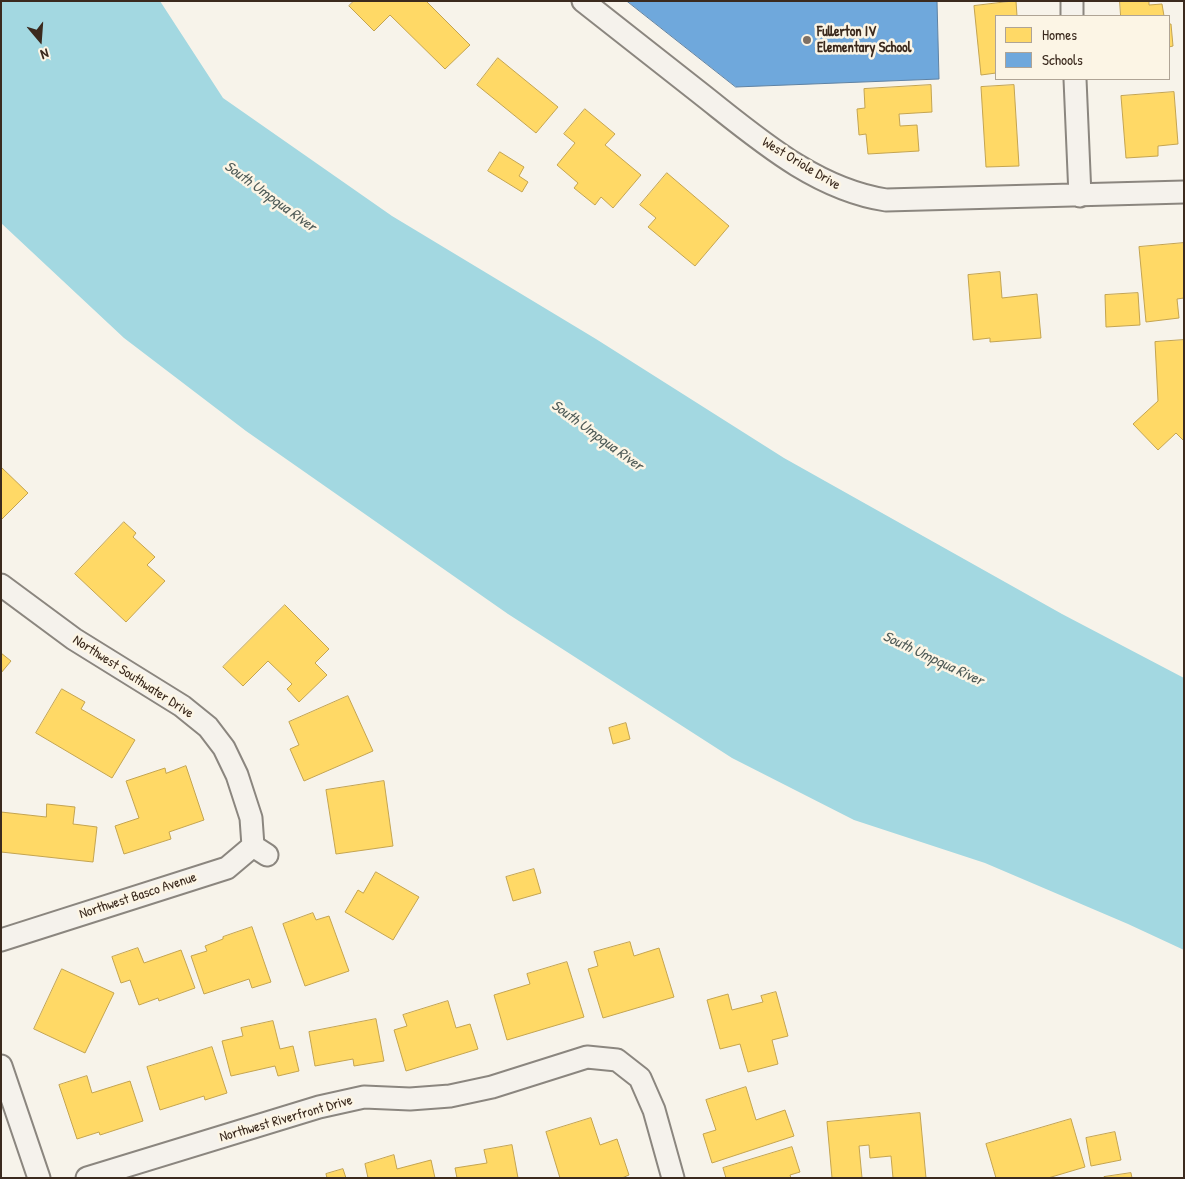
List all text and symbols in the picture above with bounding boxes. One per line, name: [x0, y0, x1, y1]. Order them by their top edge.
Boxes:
north arrow: [15, 15, 65, 65]
legend: [995, 15, 1170, 80]
place label: Fullerton IV Elementary School: [817, 24, 911, 56]
text: Homes: [1042, 24, 1077, 45]
marker: Fullerton IV Elementary School: [801, 34, 813, 46]
text: N: [38, 45, 51, 65]
text: Schools: [1042, 49, 1083, 70]
street label: West Oriole Drive: [759, 134, 843, 194]
water label: South Umpqua River: [221, 158, 319, 236]
water label: South Umpqua River: [548, 397, 646, 475]
water label: South Umpqua River: [880, 628, 986, 690]
street label: Northwest Southwater Drive: [70, 632, 196, 722]
street label: Northwest Basco Avenue: [77, 869, 199, 923]
street label: Northwest Riverfront Drive: [218, 1092, 354, 1146]

